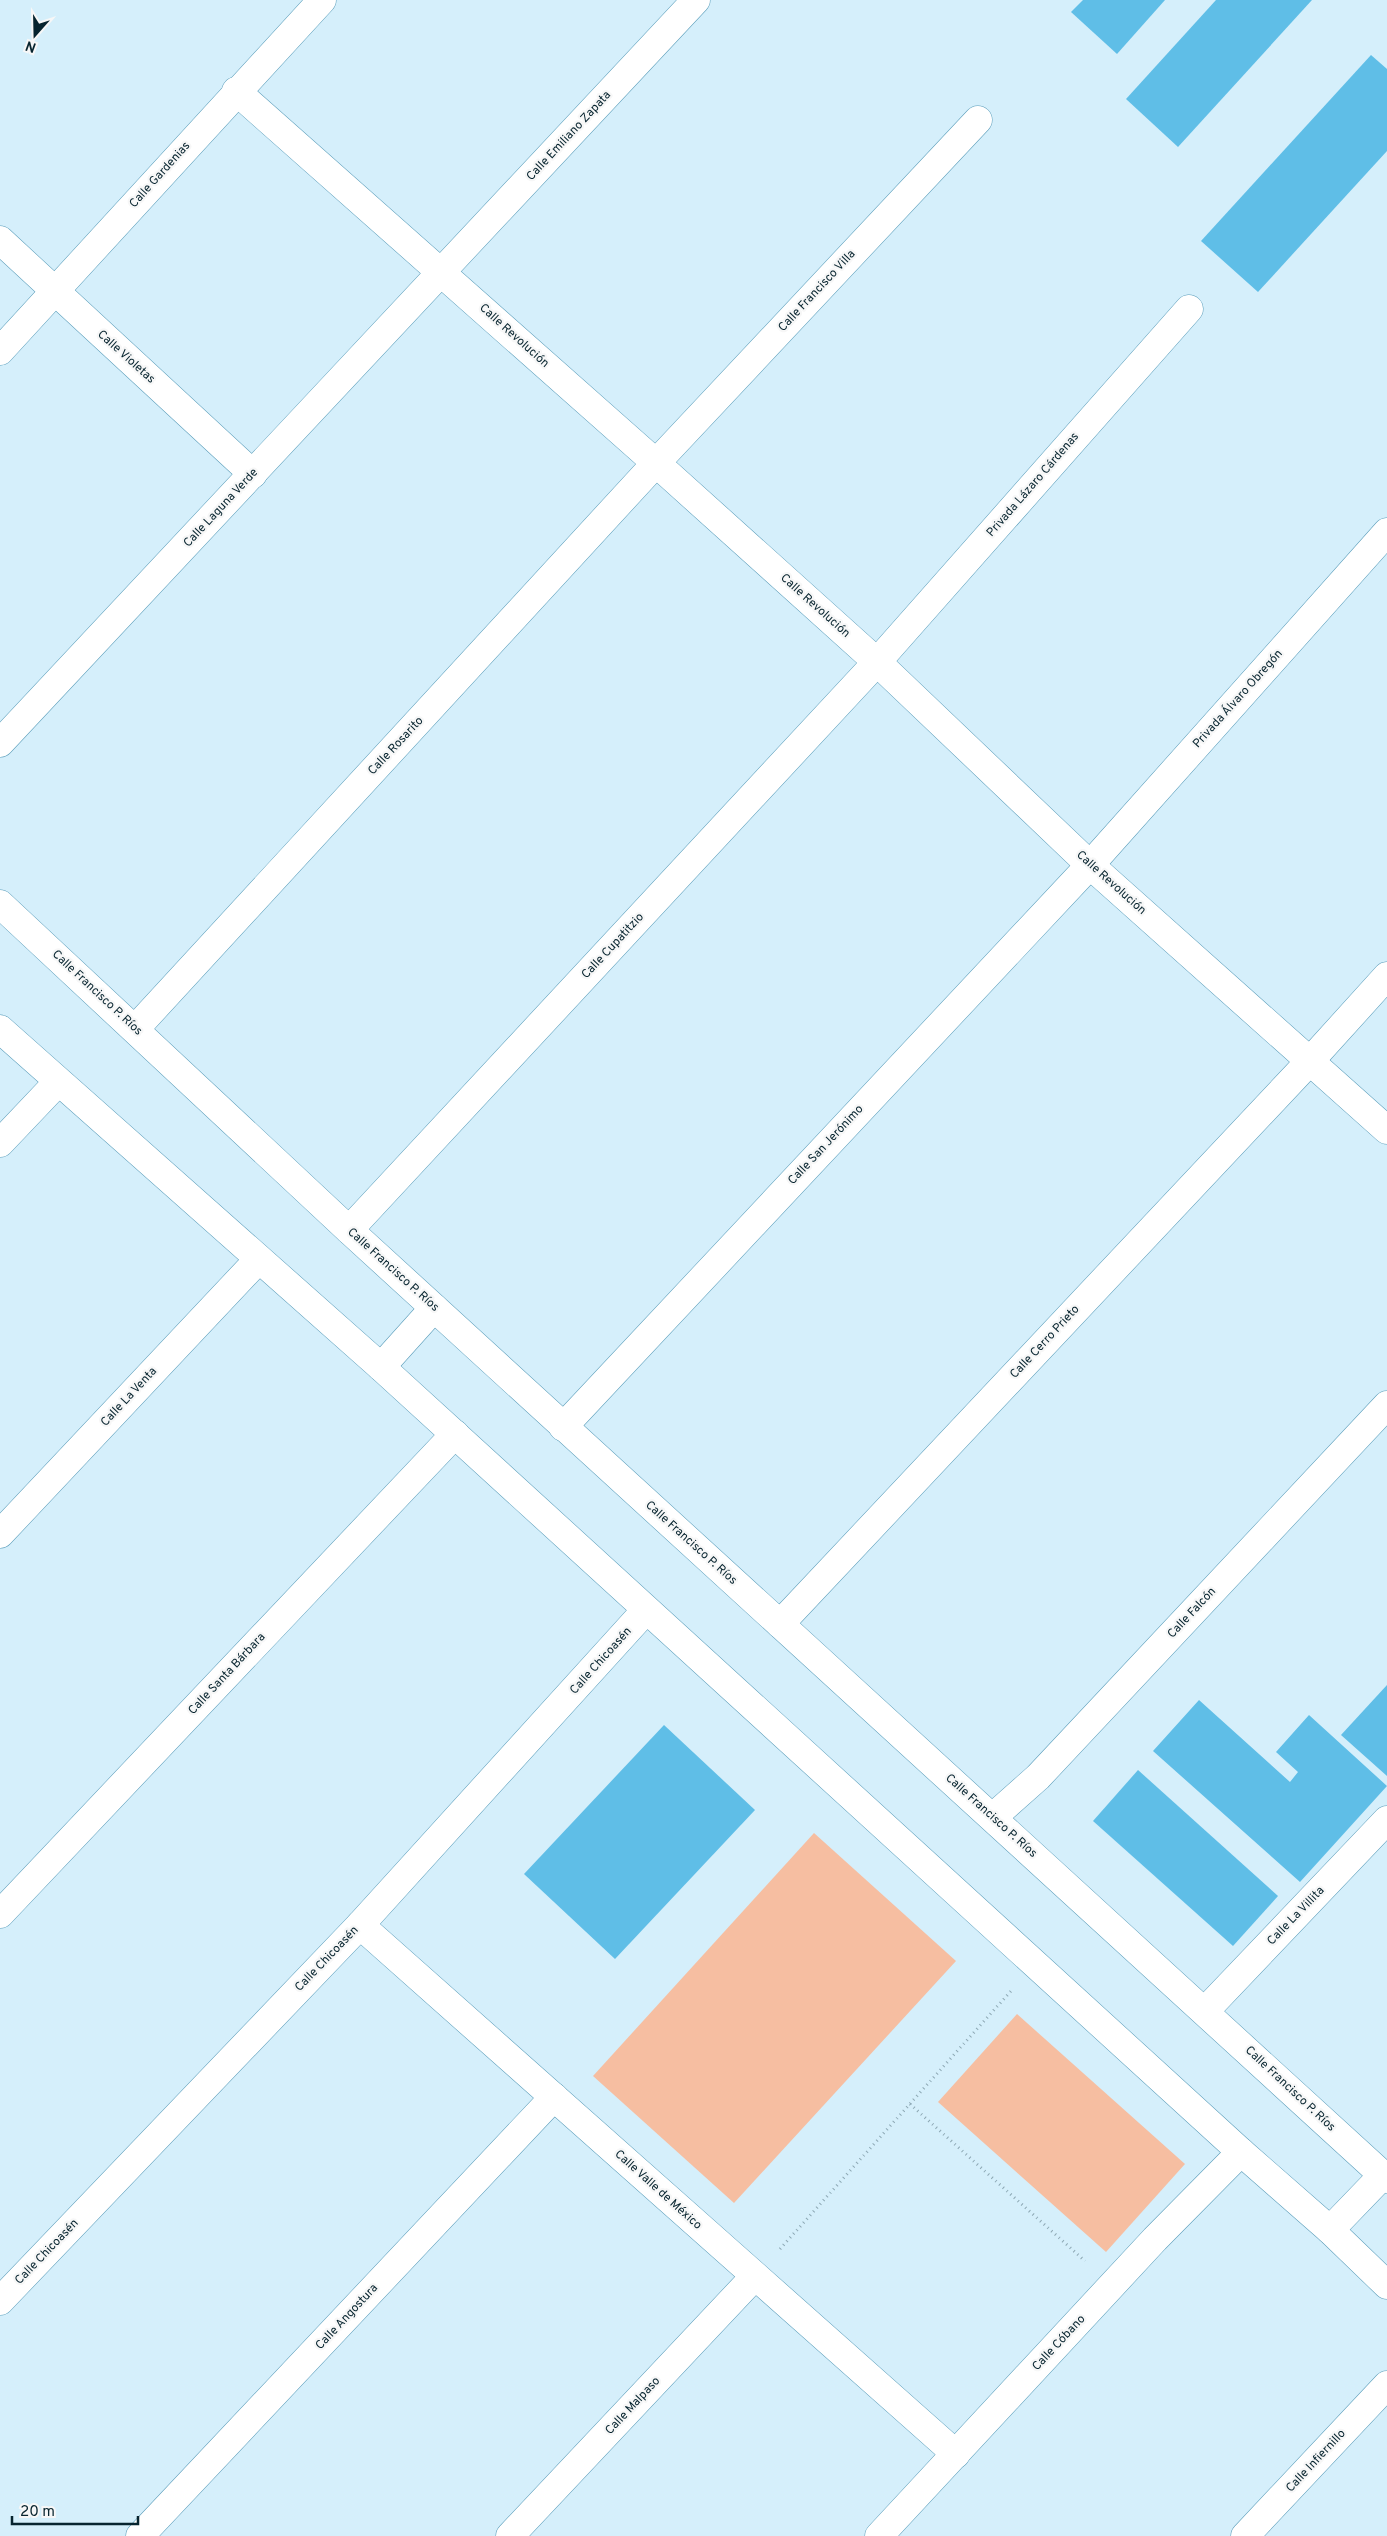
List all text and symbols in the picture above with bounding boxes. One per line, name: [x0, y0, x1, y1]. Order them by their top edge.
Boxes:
north arrow: [10, 10, 60, 60]
text: N: [23, 36, 39, 56]
street label: Calle Emiliano Zapata: [523, 88, 615, 184]
street label: Calle Gardenias: [126, 139, 194, 211]
street label: Calle Francisco Villa: [775, 247, 859, 335]
street label: Calle Revolución: [476, 300, 552, 372]
street label: Calle Violetas: [94, 327, 158, 387]
street label: Privada Lázaro Cárdenas: [983, 429, 1083, 541]
street label: Calle Laguna Verde: [180, 465, 262, 551]
street label: Calle Revolución: [777, 570, 853, 642]
street label: Privada Álvaro Obregón: [1189, 646, 1287, 752]
street label: Calle Rosarito: [365, 713, 428, 779]
street label: Calle Revolución: [1073, 847, 1149, 919]
street label: Calle Cupatitzio: [578, 909, 648, 983]
street label: Calle Francisco P. Ríos: [48, 947, 146, 1039]
street label: Calle San Jerónimo: [785, 1101, 867, 1188]
street label: Calle Francisco P. Ríos: [344, 1224, 442, 1316]
street label: Calle Cerro Prieto: [1007, 1302, 1084, 1382]
street label: Calle La Venta: [97, 1364, 161, 1430]
street label: Calle Francisco P. Ríos: [642, 1497, 740, 1589]
street label: Calle Falcón: [1164, 1584, 1220, 1642]
street label: Calle Chicoasén: [567, 1624, 635, 1698]
street label: Calle Santa Bárbara: [185, 1630, 269, 1718]
street label: Calle Francisco P. Ríos: [942, 1770, 1040, 1862]
street label: Calle La Villita: [1264, 1883, 1328, 1949]
street label: Calle Chicoasén: [292, 1923, 362, 1995]
street label: Calle Francisco P. Ríos: [1241, 2043, 1339, 2135]
street label: Calle Valle de México: [611, 2147, 705, 2234]
street label: Calle Chicoasén: [12, 2216, 82, 2288]
street label: Calle Angostura: [312, 2281, 382, 2353]
street label: Calle Cóbano: [1029, 2311, 1089, 2374]
street label: Calle Malpaso: [602, 2373, 664, 2438]
street label: Calle Infiernillo: [1283, 2426, 1350, 2496]
scale bar: [12, 2494, 139, 2526]
text: 20 m: [20, 2503, 55, 2522]

